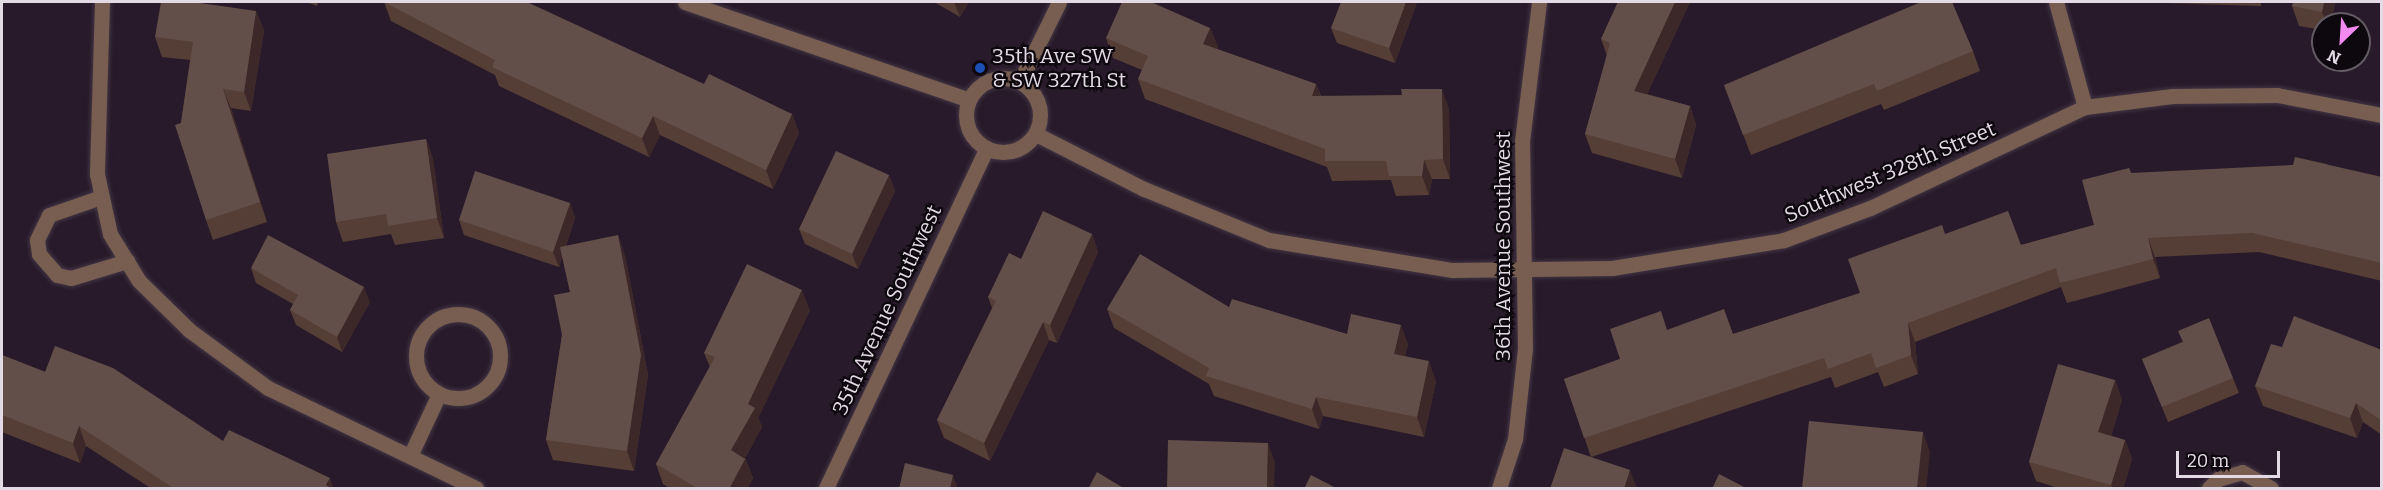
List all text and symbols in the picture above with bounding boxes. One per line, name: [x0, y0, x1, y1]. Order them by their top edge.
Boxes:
north arrow: [2311, 12, 2371, 72]
place label: 35th Ave SW & SW 327th St: [992, 43, 1126, 93]
text: N: [2324, 46, 2344, 68]
marker: 35th Ave SW & SW 327th St: [973, 61, 987, 75]
street label: Southwest 328th Street: [1781, 116, 1999, 228]
street label: 36th Avenue Southwest: [1490, 131, 1516, 361]
street label: 35th Avenue Southwest: [827, 201, 947, 419]
scale bar: [2179, 439, 2282, 477]
text: 20 m: [2187, 450, 2229, 472]

